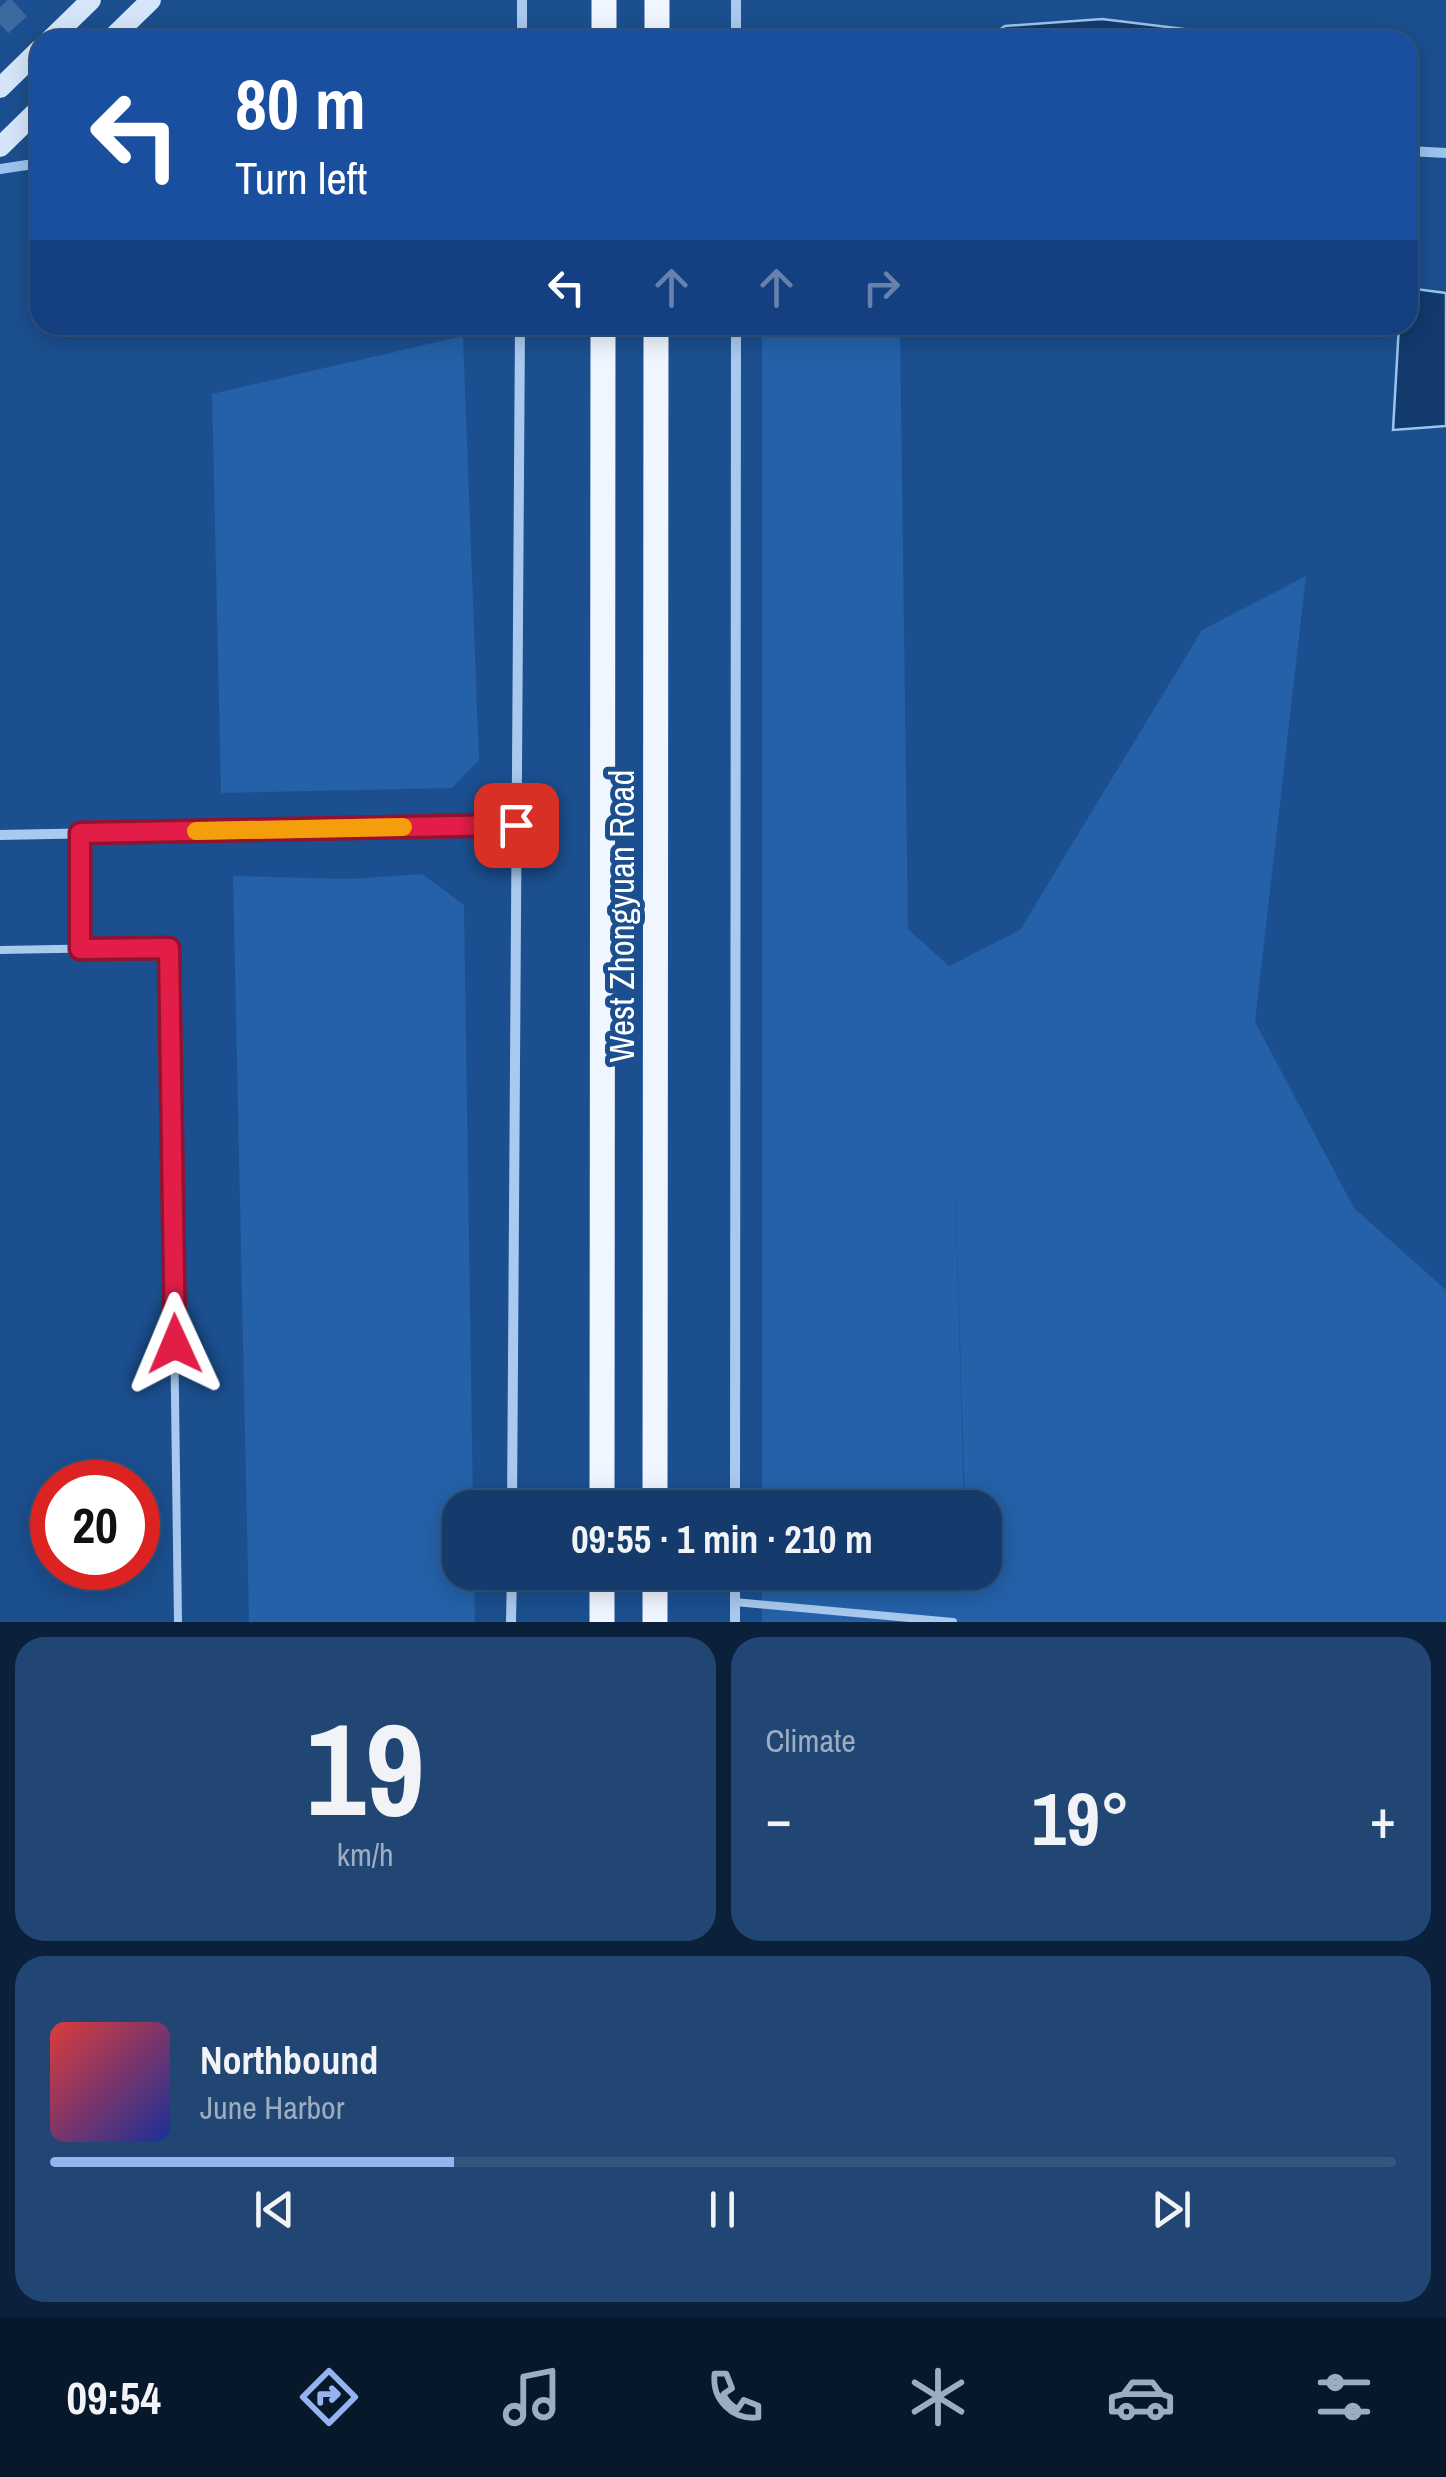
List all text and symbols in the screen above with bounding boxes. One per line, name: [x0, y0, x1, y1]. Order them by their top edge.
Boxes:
text: 80 m: [235, 57, 366, 151]
icon: left: [70, 70, 200, 200]
text: Turn left: [235, 147, 367, 208]
icon: left: [539, 260, 594, 315]
icon: ahead: [644, 260, 699, 315]
icon: ahead: [749, 260, 804, 315]
icon: right: [854, 260, 909, 315]
street label: West Zhongyuan Road: [598, 769, 645, 1063]
pin: [474, 783, 559, 868]
icon: arrive: [489, 798, 544, 853]
position arrow: [123, 1292, 227, 1396]
speed limit sign: 20: [30, 1460, 160, 1590]
text: 09:55 · 1 min · 210 m: [571, 1514, 873, 1565]
text: 19: [306, 1680, 425, 1856]
text: Climate: [766, 1719, 856, 1762]
text: 19°: [1032, 1767, 1130, 1868]
text: −: [766, 1781, 792, 1855]
text: +: [1370, 1781, 1396, 1855]
text: km/h: [337, 1833, 394, 1876]
text: Northbound: [200, 2035, 378, 2086]
text: June Harbor: [200, 2086, 344, 2129]
icon: previous: [247, 2182, 302, 2237]
icon: pause: [695, 2182, 750, 2237]
icon: next: [1144, 2182, 1199, 2237]
icon: directions: [294, 2362, 364, 2432]
icon: music: [497, 2362, 567, 2432]
icon: phone: [700, 2362, 770, 2432]
icon: climate: [903, 2362, 973, 2432]
icon: car: [1106, 2362, 1176, 2432]
icon: filters: [1309, 2362, 1379, 2432]
text: 09:54: [67, 2367, 161, 2428]

